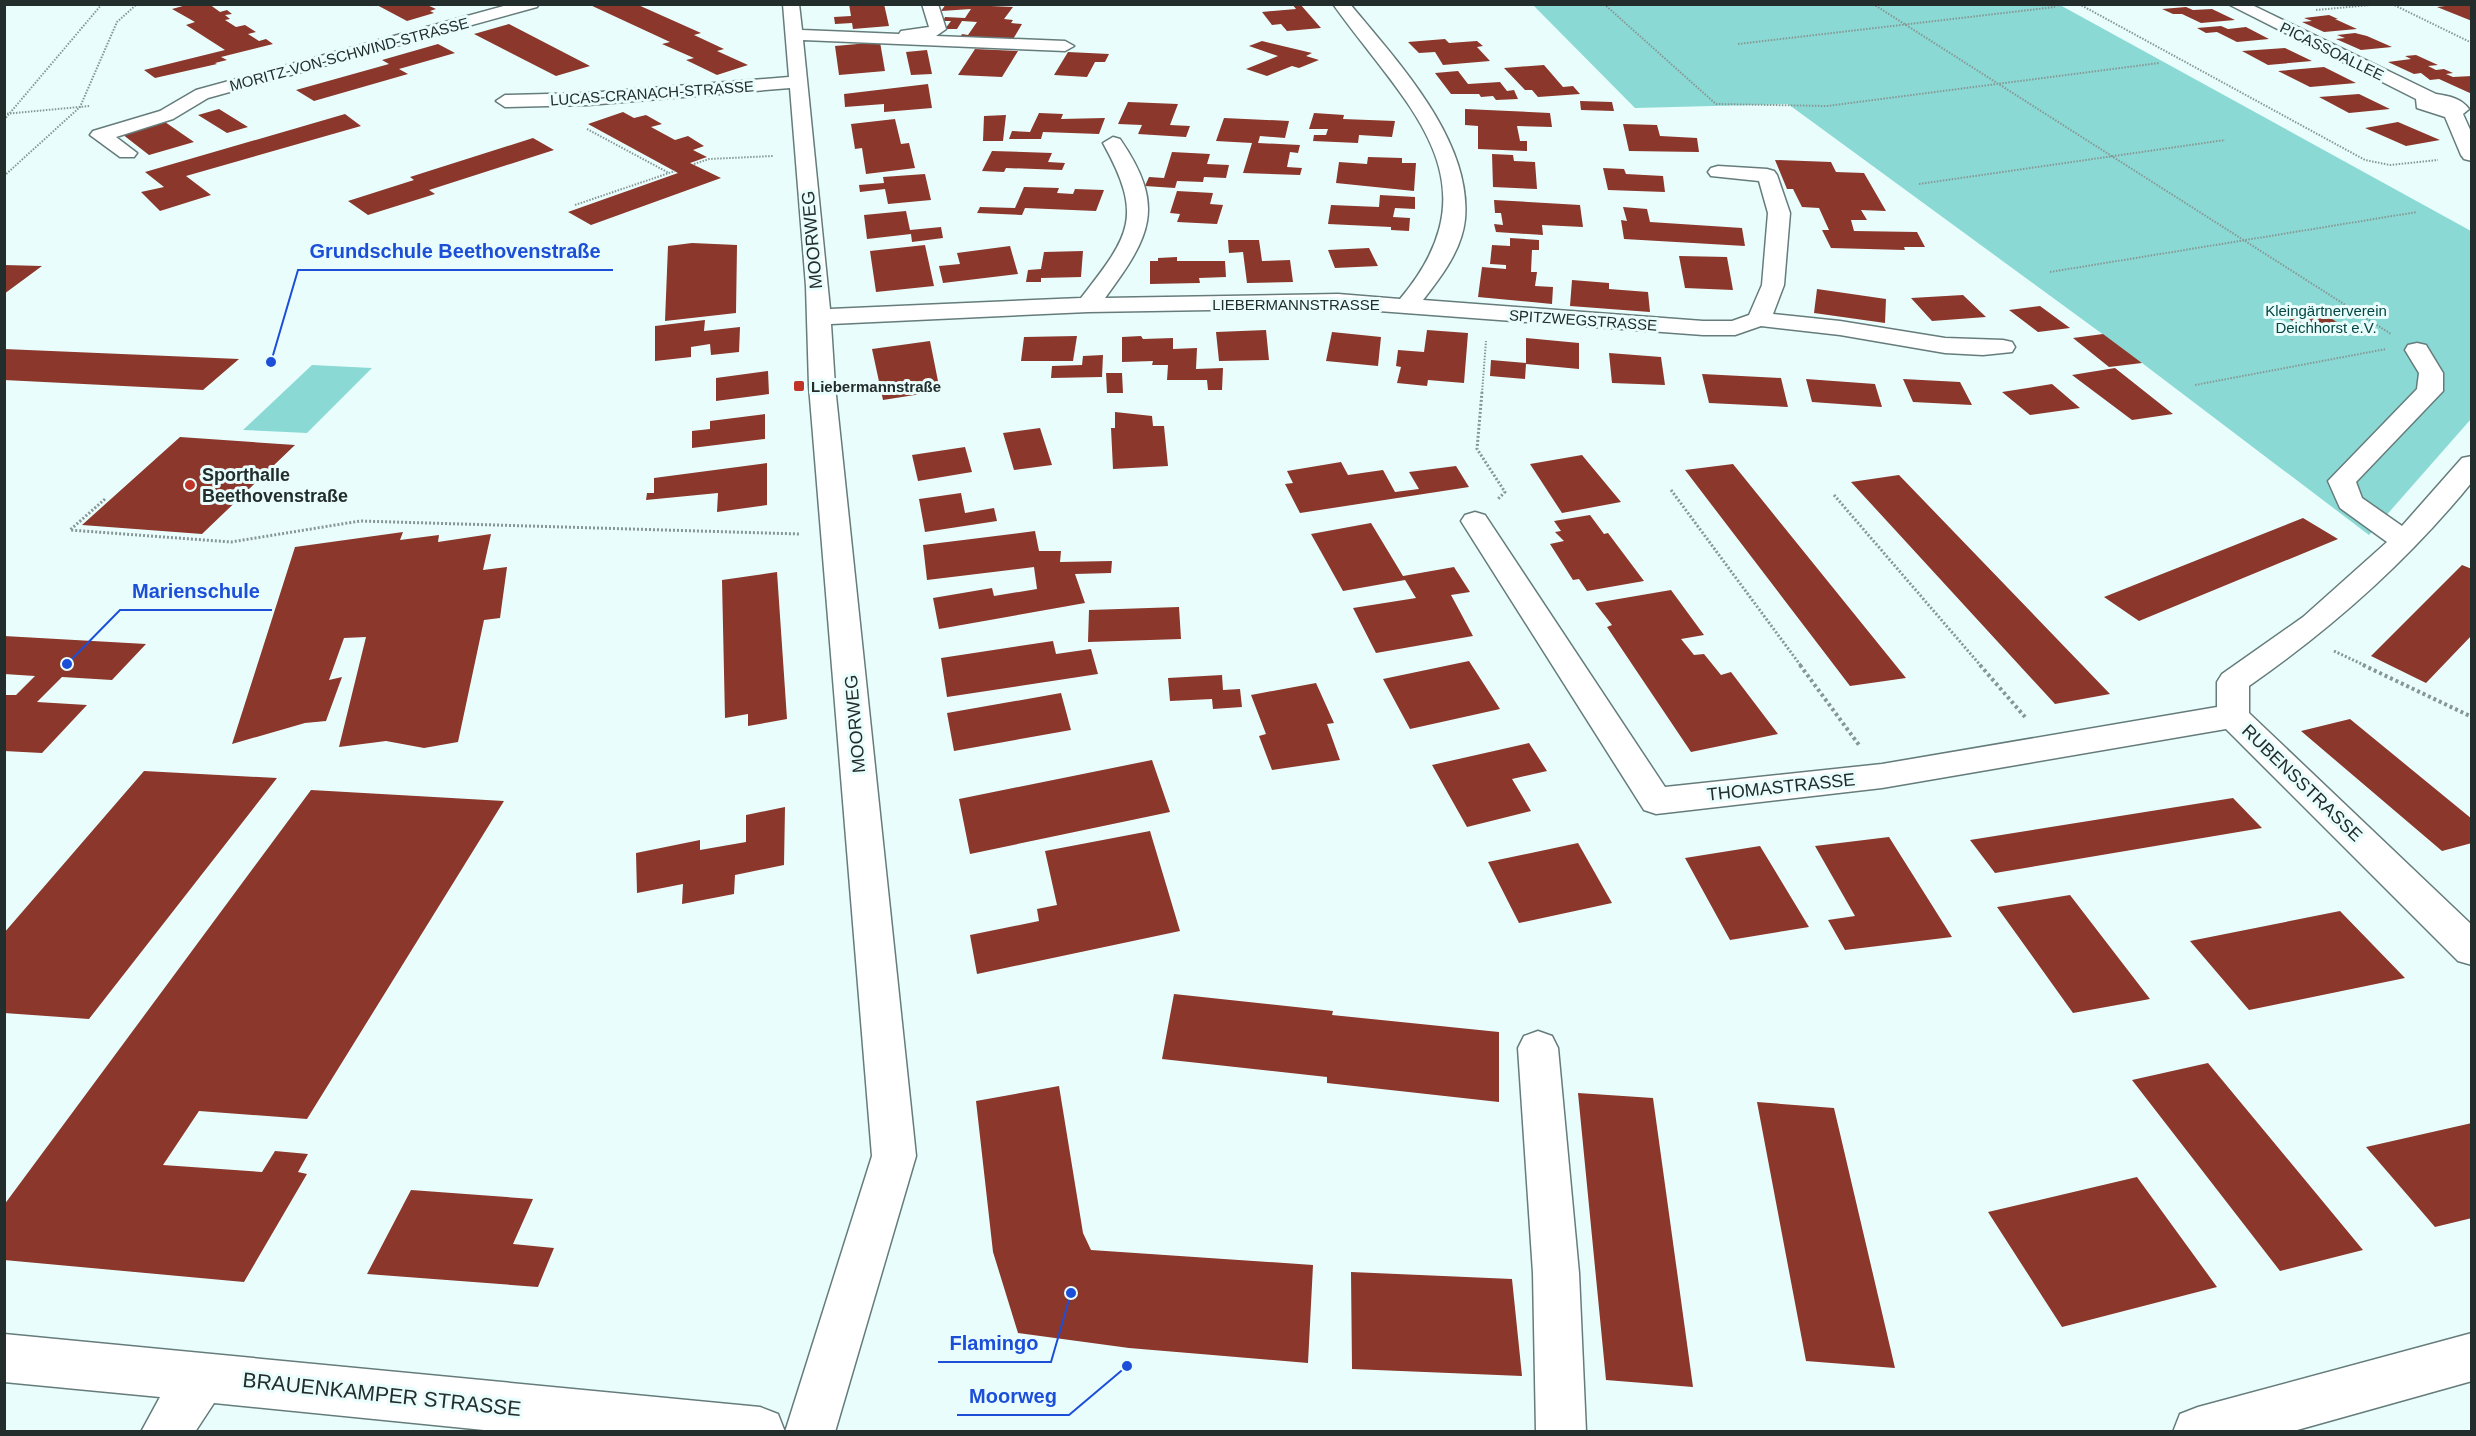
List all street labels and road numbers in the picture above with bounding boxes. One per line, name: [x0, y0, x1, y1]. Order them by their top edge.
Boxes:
street label: MORITZ-VON-SCHWIND-STRASSE: [228, 14, 470, 94]
street label: PICASSOALLEE: [2277, 19, 2387, 83]
street label: LUCAS-CRANACH-STRASSE: [550, 77, 754, 109]
street label: MOORWEG: [798, 190, 826, 290]
street label: LIEBERMANNSTRASSE: [1212, 296, 1380, 313]
street label: SPITZWEGSTRASSE: [1508, 306, 1658, 334]
street label: MOORWEG: [841, 674, 869, 774]
street label: RUBENSSTRASSE: [2238, 721, 2366, 845]
street label: THOMASTRASSE: [1706, 769, 1856, 805]
street label: BRAUENKAMPER STRASSE: [242, 1368, 522, 1420]

